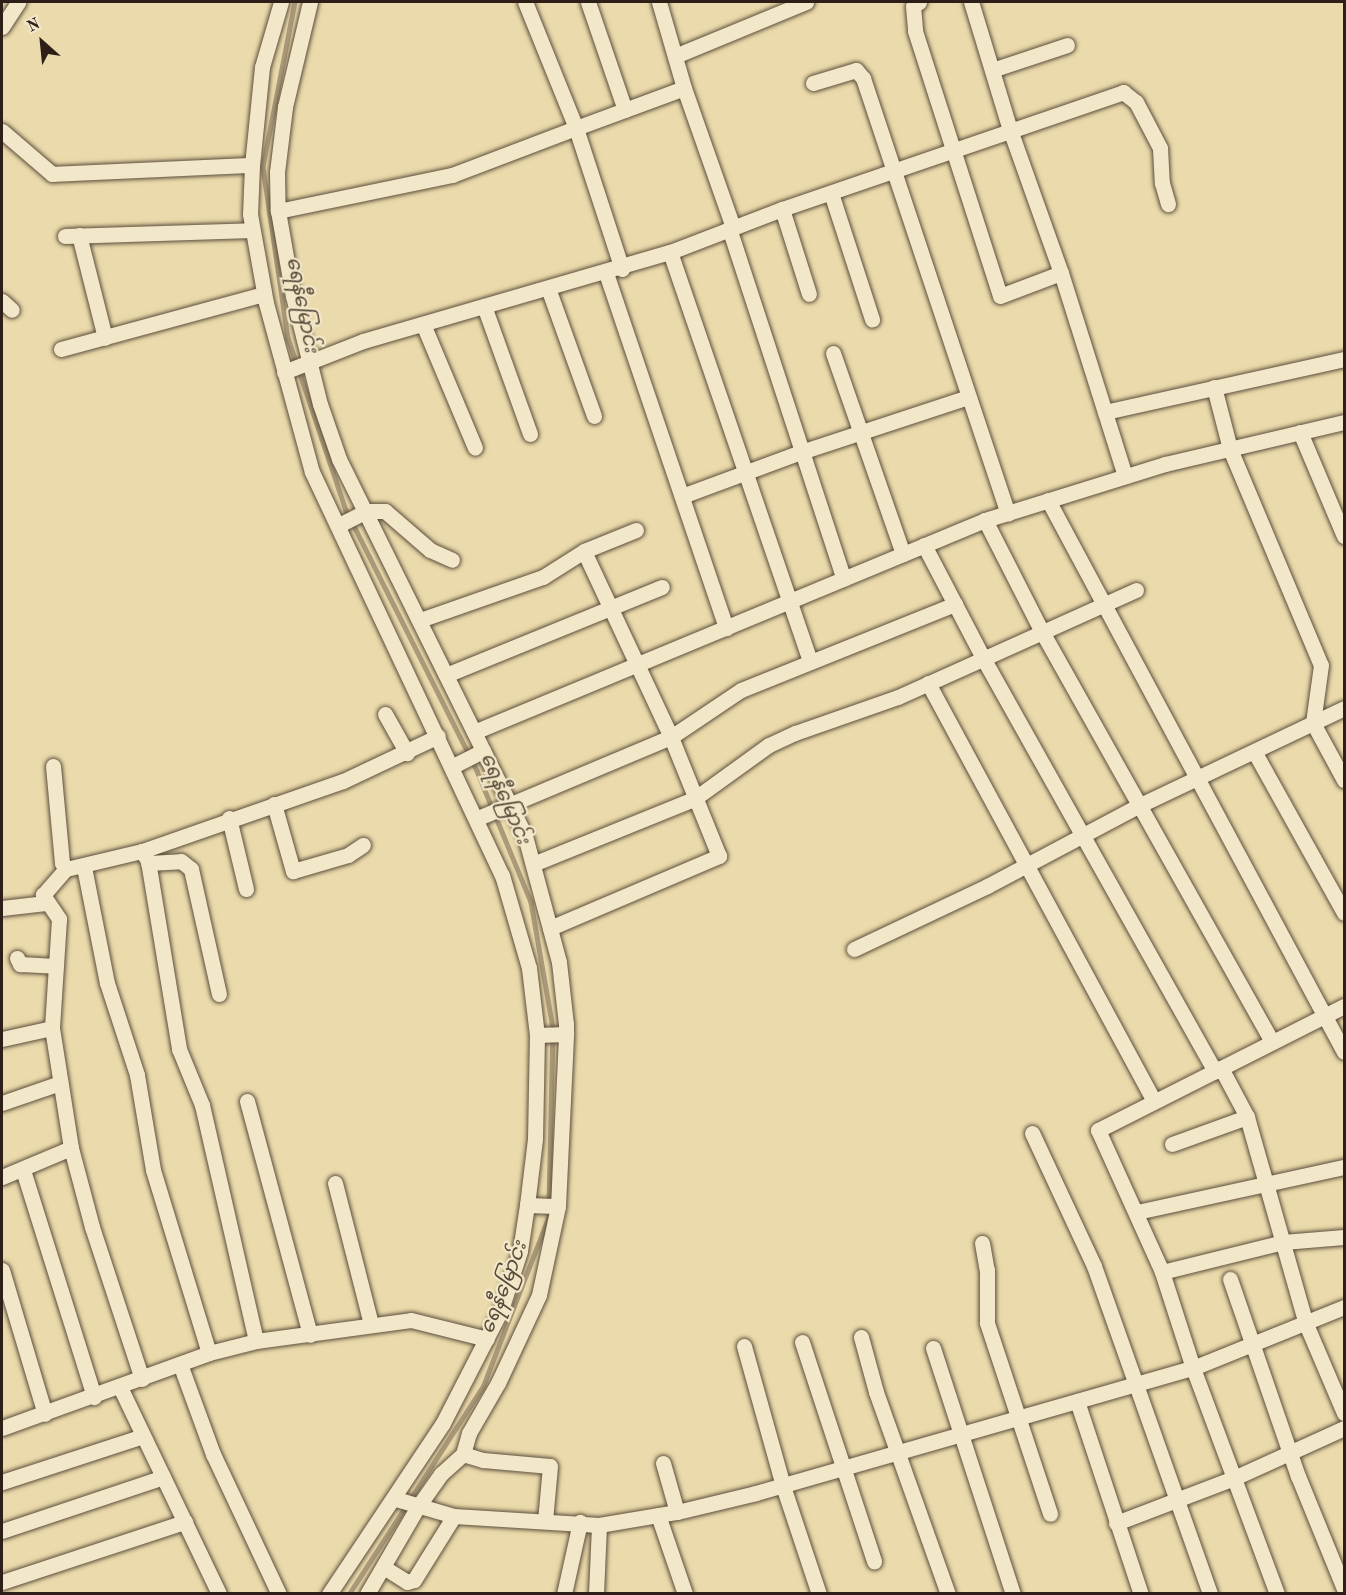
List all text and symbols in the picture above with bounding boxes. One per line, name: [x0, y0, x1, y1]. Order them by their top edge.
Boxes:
north arrow: [12, 12, 72, 72]
text: N: [25, 16, 43, 36]
water label: ရေနီမြောင်း: [280, 255, 322, 355]
water label: ရေနီမြောင်း: [474, 750, 534, 848]
water label: ရေနီမြောင်း: [476, 1238, 534, 1338]

